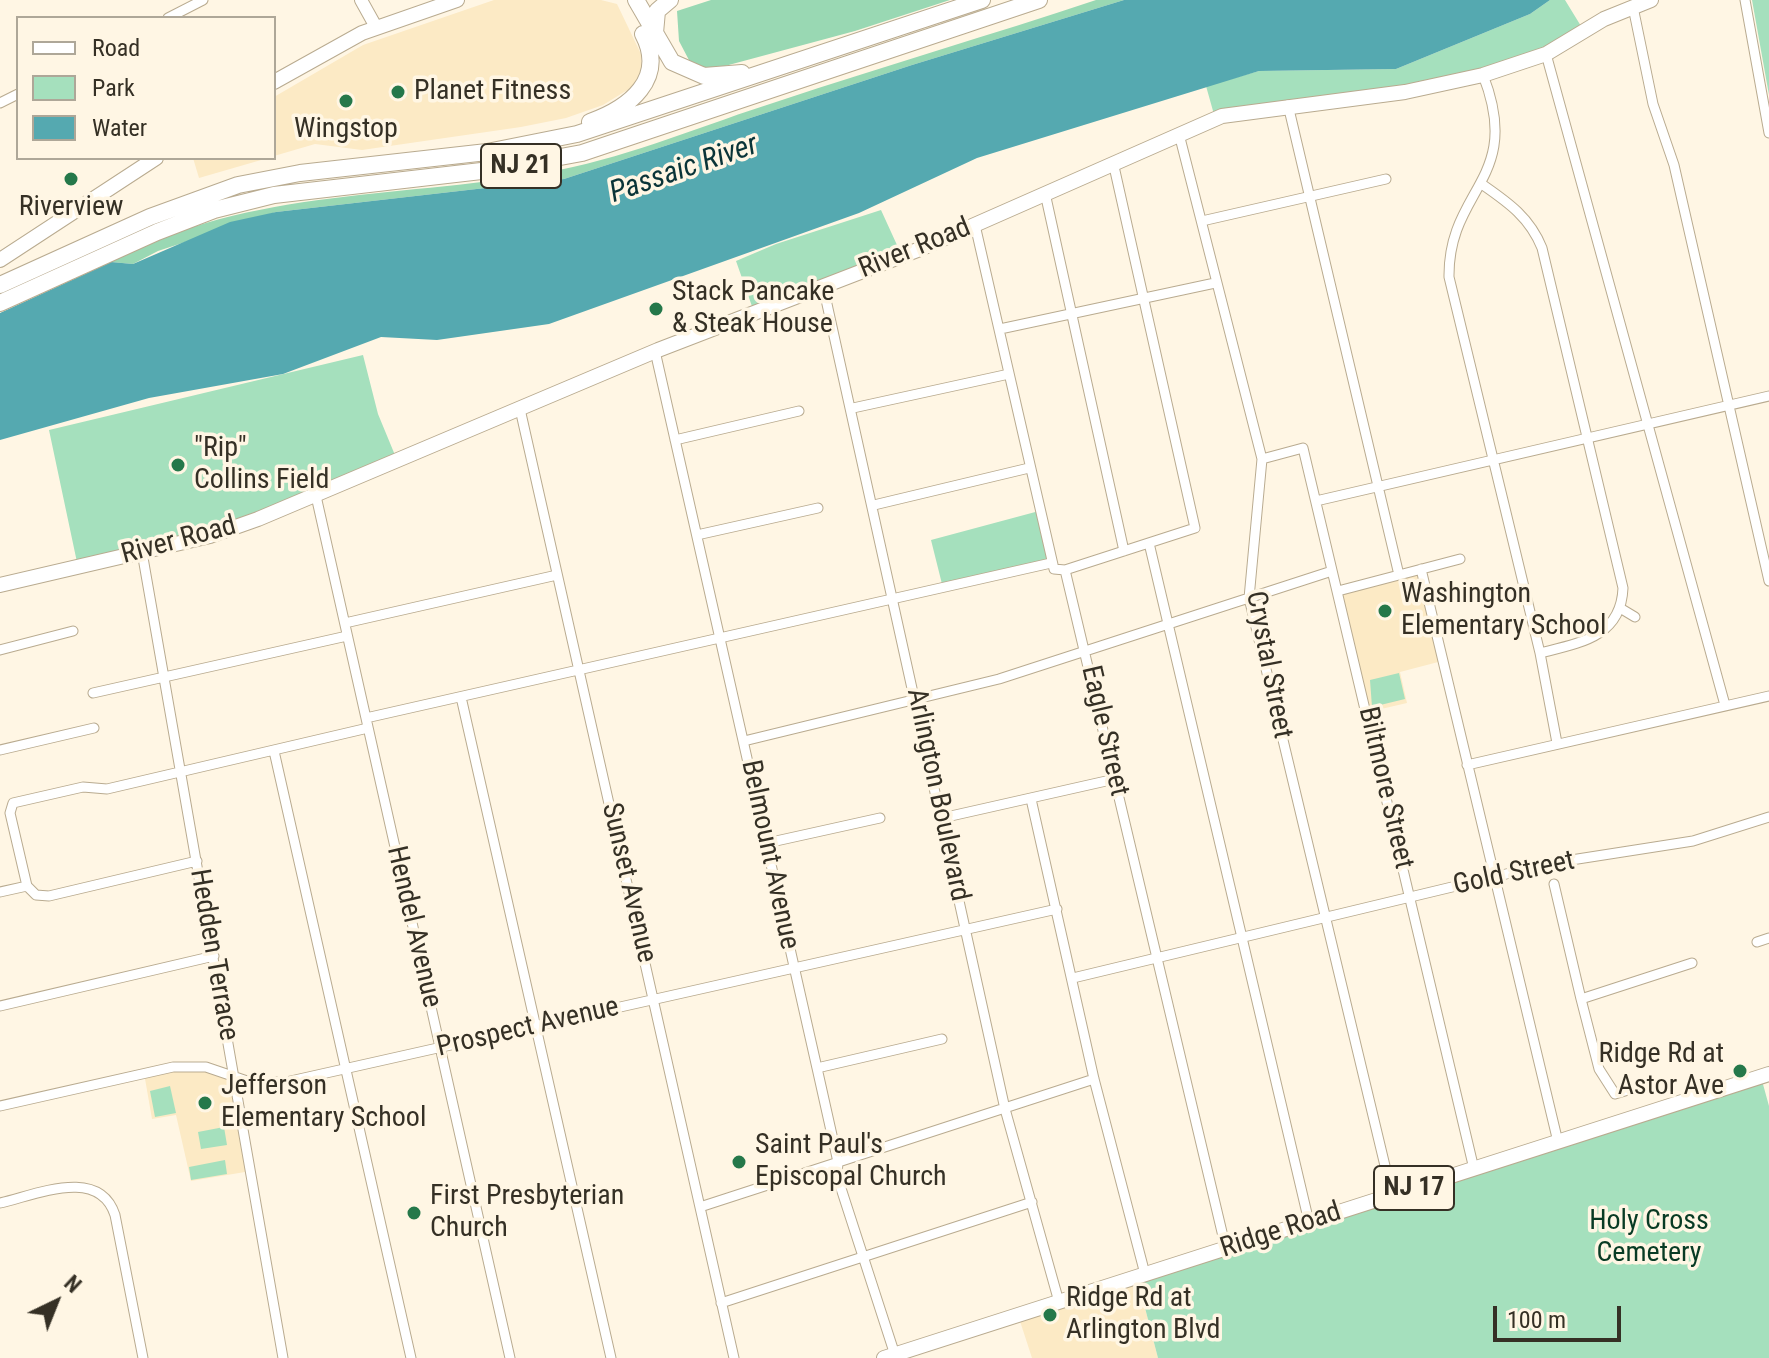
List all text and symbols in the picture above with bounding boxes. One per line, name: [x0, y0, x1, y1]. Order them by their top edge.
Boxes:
legend: [16, 16, 276, 160]
text: Road: [92, 34, 140, 62]
text: Park: [92, 74, 135, 102]
place label: Planet Fitness: [414, 75, 571, 109]
marker: Planet Fitness: [389, 83, 407, 101]
marker: Wingstop: [337, 92, 355, 110]
place label: Wingstop: [294, 113, 398, 147]
text: Water: [92, 114, 147, 142]
water label: Passaic River: [605, 128, 763, 212]
road number: NJ 21: [481, 144, 561, 188]
marker: Riverview: [62, 170, 80, 188]
place label: Riverview: [19, 191, 123, 225]
street label: River Road: [854, 211, 976, 287]
place label: Stack Pancake & Steak House: [672, 276, 834, 342]
marker: Stack Pancake & Steak House: [647, 300, 665, 318]
place label: "Rip" Collins Field: [194, 432, 329, 498]
marker: "Rip" Collins Field: [169, 456, 187, 474]
street label: River Road: [118, 510, 240, 572]
place label: Washington Elementary School: [1401, 578, 1606, 644]
street label: Crystal Street: [1237, 589, 1299, 741]
marker: Washington Elementary School: [1376, 602, 1394, 620]
street label: Eagle Street: [1073, 663, 1135, 799]
street label: Arlington Boulevard: [898, 686, 976, 904]
street label: Biltmore Street: [1350, 704, 1420, 872]
street label: Belmount Avenue: [733, 757, 805, 953]
street label: Sunset Avenue: [593, 800, 663, 966]
street label: Hendel Avenue: [378, 843, 448, 1011]
street label: Gold Street: [1450, 845, 1578, 903]
street label: Hedden Terrace: [181, 867, 245, 1043]
street label: Prospect Avenue: [434, 991, 622, 1065]
place label: Ridge Rd at Astor Ave: [1599, 1038, 1724, 1104]
marker: Ridge Rd at Astor Ave: [1731, 1062, 1749, 1080]
place label: Jefferson Elementary School: [221, 1070, 426, 1136]
marker: Jefferson Elementary School: [196, 1094, 214, 1112]
place label: Saint Paul's Episcopal Church: [755, 1129, 947, 1195]
marker: Saint Paul's Episcopal Church: [730, 1153, 748, 1171]
road number: NJ 17: [1374, 1166, 1454, 1210]
place label: First Presbyterian Church: [430, 1180, 624, 1246]
street label: Ridge Road: [1216, 1196, 1346, 1266]
marker: First Presbyterian Church: [405, 1204, 423, 1222]
park label: Holy Cross Cemetery: [1589, 1205, 1709, 1271]
north arrow: [16, 1262, 96, 1342]
text: N: [59, 1270, 86, 1298]
place label: Ridge Rd at Arlington Blvd: [1066, 1282, 1220, 1348]
scale bar: [1497, 1290, 1625, 1340]
marker: Ridge Rd at Arlington Blvd: [1041, 1306, 1059, 1324]
text: 100 m: [1507, 1306, 1566, 1334]

